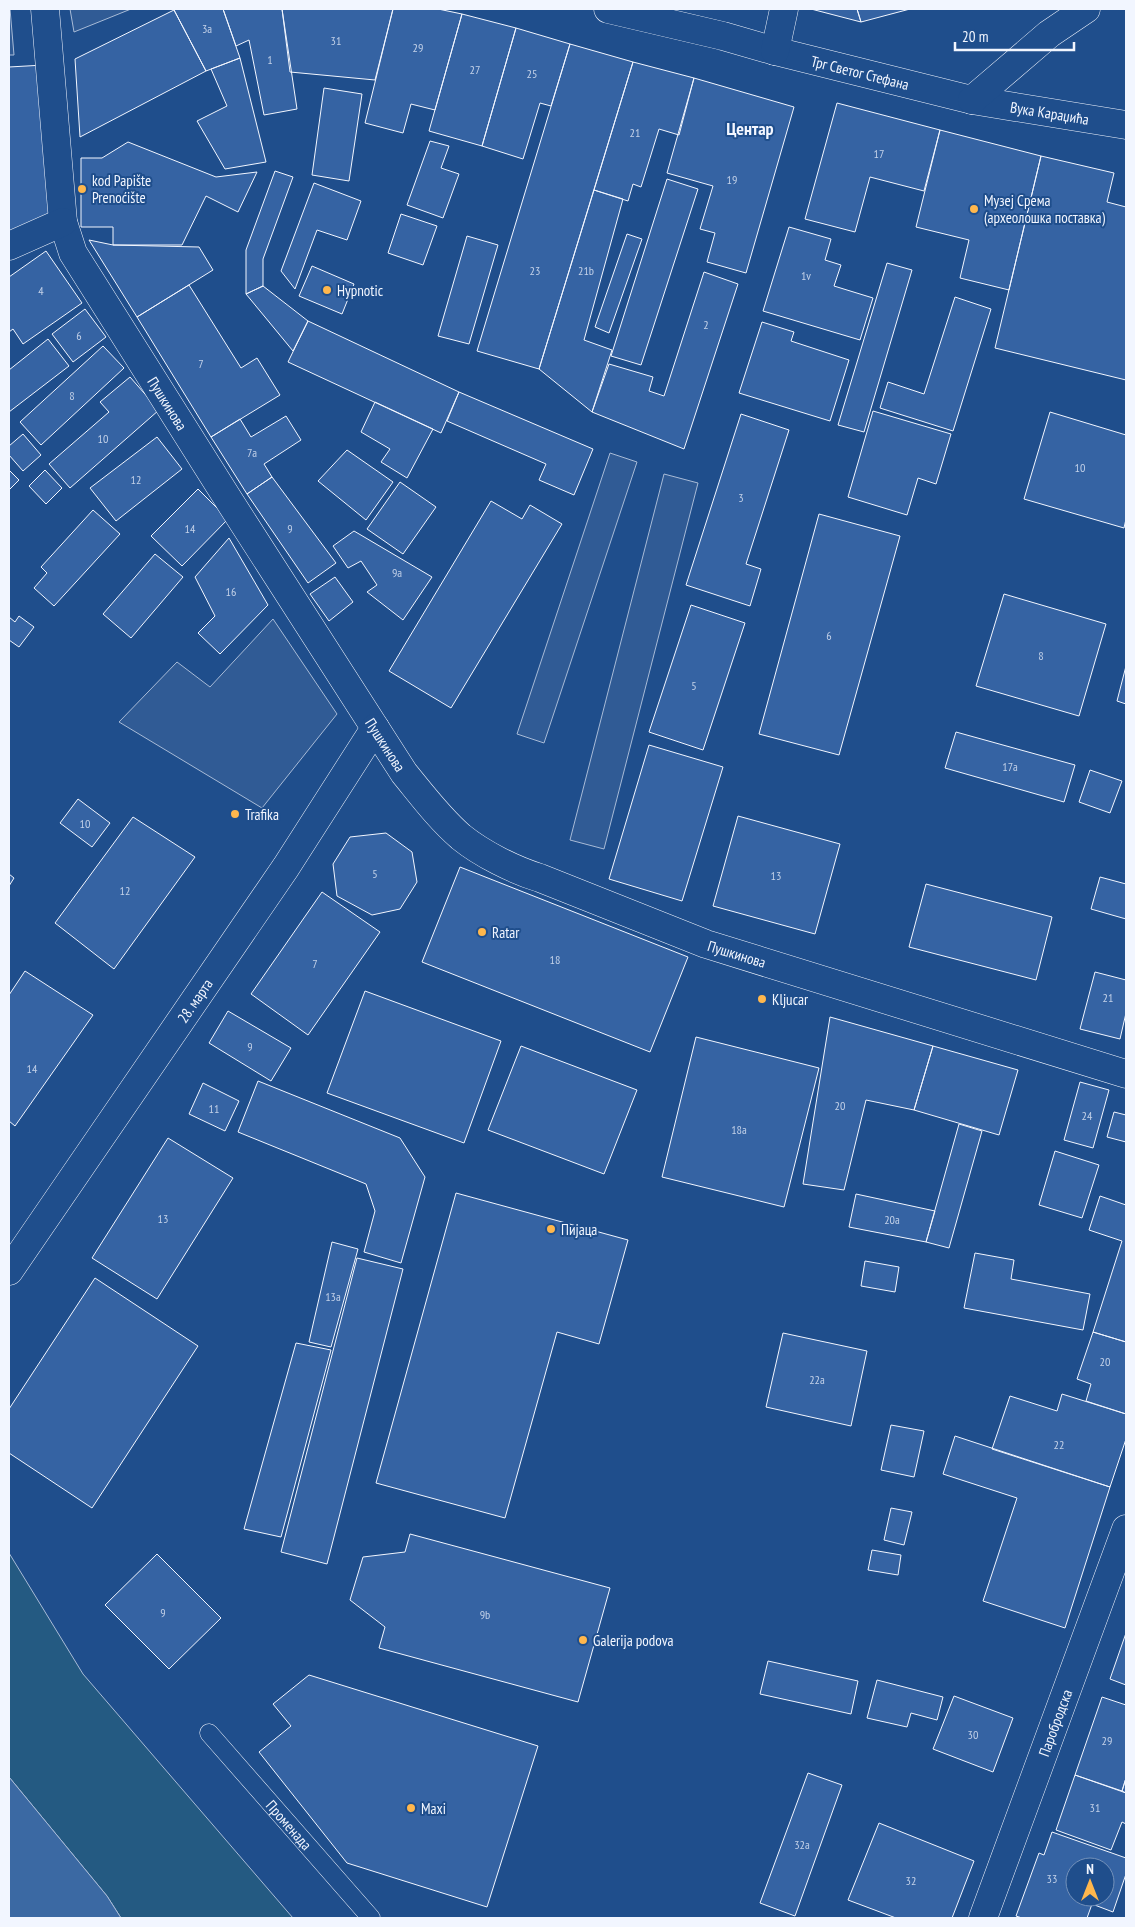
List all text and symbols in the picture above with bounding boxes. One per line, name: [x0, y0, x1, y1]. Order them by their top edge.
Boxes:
scale bar: [955, 20, 1074, 52]
house number: 3a: [202, 21, 212, 36]
text: 20 m: [962, 27, 988, 46]
house number: 31: [331, 33, 341, 48]
house number: 29: [413, 40, 423, 55]
street label: Трг Светог Стефана: [809, 51, 911, 94]
house number: 1: [267, 52, 273, 67]
house number: 27: [470, 62, 480, 77]
house number: 25: [527, 66, 537, 81]
street label: Вука Караџића: [1009, 97, 1090, 128]
district label: Центар: [726, 117, 774, 140]
house number: 21: [630, 125, 640, 140]
house number: 17: [874, 146, 884, 161]
place label: kod Papište Prenoćište: [92, 171, 151, 207]
house number: 19: [727, 172, 737, 187]
marker: kod Papište Prenoćište: [76, 183, 88, 195]
place label: Музеј Срема (археолошка поставка): [984, 191, 1106, 227]
marker: Музеј Срема (археолошка поставка): [968, 203, 980, 215]
house number: 23: [530, 263, 540, 278]
house number: 21b: [578, 263, 594, 278]
house number: 1v: [801, 268, 811, 283]
place label: Hypnotic: [337, 281, 384, 300]
house number: 4: [38, 283, 44, 298]
marker: Hypnotic: [321, 284, 333, 296]
house number: 2: [703, 317, 709, 332]
house number: 6: [76, 328, 82, 343]
house number: 7: [198, 356, 204, 371]
street label: Пушкинова: [144, 373, 192, 434]
house number: 8: [69, 388, 75, 403]
house number: 10: [98, 431, 108, 446]
house number: 7a: [247, 445, 257, 460]
house number: 10: [1075, 460, 1085, 475]
house number: 12: [131, 472, 141, 487]
house number: 3: [738, 490, 744, 505]
house number: 14: [185, 521, 196, 536]
house number: 9: [287, 521, 293, 536]
house number: 9a: [392, 565, 402, 580]
house number: 16: [226, 584, 236, 599]
house number: 6: [826, 628, 832, 643]
house number: 8: [1038, 648, 1044, 663]
house number: 5: [691, 678, 697, 693]
street label: Пушкинова: [362, 714, 410, 775]
house number: 17a: [1002, 759, 1018, 774]
place label: Trafika: [245, 805, 279, 824]
marker: Trafika: [229, 808, 241, 820]
house number: 10: [80, 816, 90, 831]
house number: 5: [372, 866, 378, 881]
house number: 13: [771, 868, 781, 883]
house number: 12: [120, 883, 130, 898]
place label: Ratar: [492, 923, 520, 942]
marker: Ratar: [476, 926, 488, 938]
street label: Пушкинова: [705, 936, 768, 972]
house number: 18: [550, 952, 560, 967]
house number: 7: [312, 956, 318, 971]
street label: 28. марта: [173, 975, 216, 1026]
place label: Kljucar: [772, 990, 809, 1009]
house number: 21: [1103, 990, 1113, 1005]
marker: Kljucar: [756, 993, 768, 1005]
house number: 9: [247, 1039, 253, 1054]
house number: 14: [27, 1061, 38, 1076]
house number: 20: [835, 1098, 845, 1113]
house number: 11: [209, 1101, 219, 1116]
house number: 24: [1082, 1108, 1093, 1123]
house number: 18a: [731, 1122, 747, 1137]
house number: 13: [158, 1211, 168, 1226]
house number: 20a: [884, 1212, 900, 1227]
place label: Пијаца: [561, 1220, 597, 1239]
marker: Пијаца: [545, 1223, 557, 1235]
house number: 13a: [325, 1289, 341, 1304]
house number: 20: [1100, 1354, 1110, 1369]
house number: 22a: [809, 1372, 825, 1387]
house number: 22: [1054, 1437, 1064, 1452]
house number: 9: [160, 1605, 166, 1620]
house number: 9b: [480, 1607, 490, 1622]
place label: Galerija podova: [593, 1631, 674, 1650]
marker: Galerija podova: [577, 1634, 589, 1646]
street label: Паробродска: [1034, 1687, 1076, 1759]
house number: 30: [968, 1727, 978, 1742]
house number: 29: [1102, 1733, 1112, 1748]
street label: Променада: [262, 1796, 316, 1854]
place label: Maxi: [421, 1799, 446, 1818]
house number: 31: [1090, 1800, 1100, 1815]
marker: Maxi: [405, 1802, 417, 1814]
house number: 32a: [794, 1837, 810, 1852]
north arrow: [1065, 1857, 1115, 1907]
text: N: [1086, 1860, 1094, 1878]
house number: 33: [1047, 1871, 1057, 1886]
house number: 32: [906, 1873, 916, 1888]

